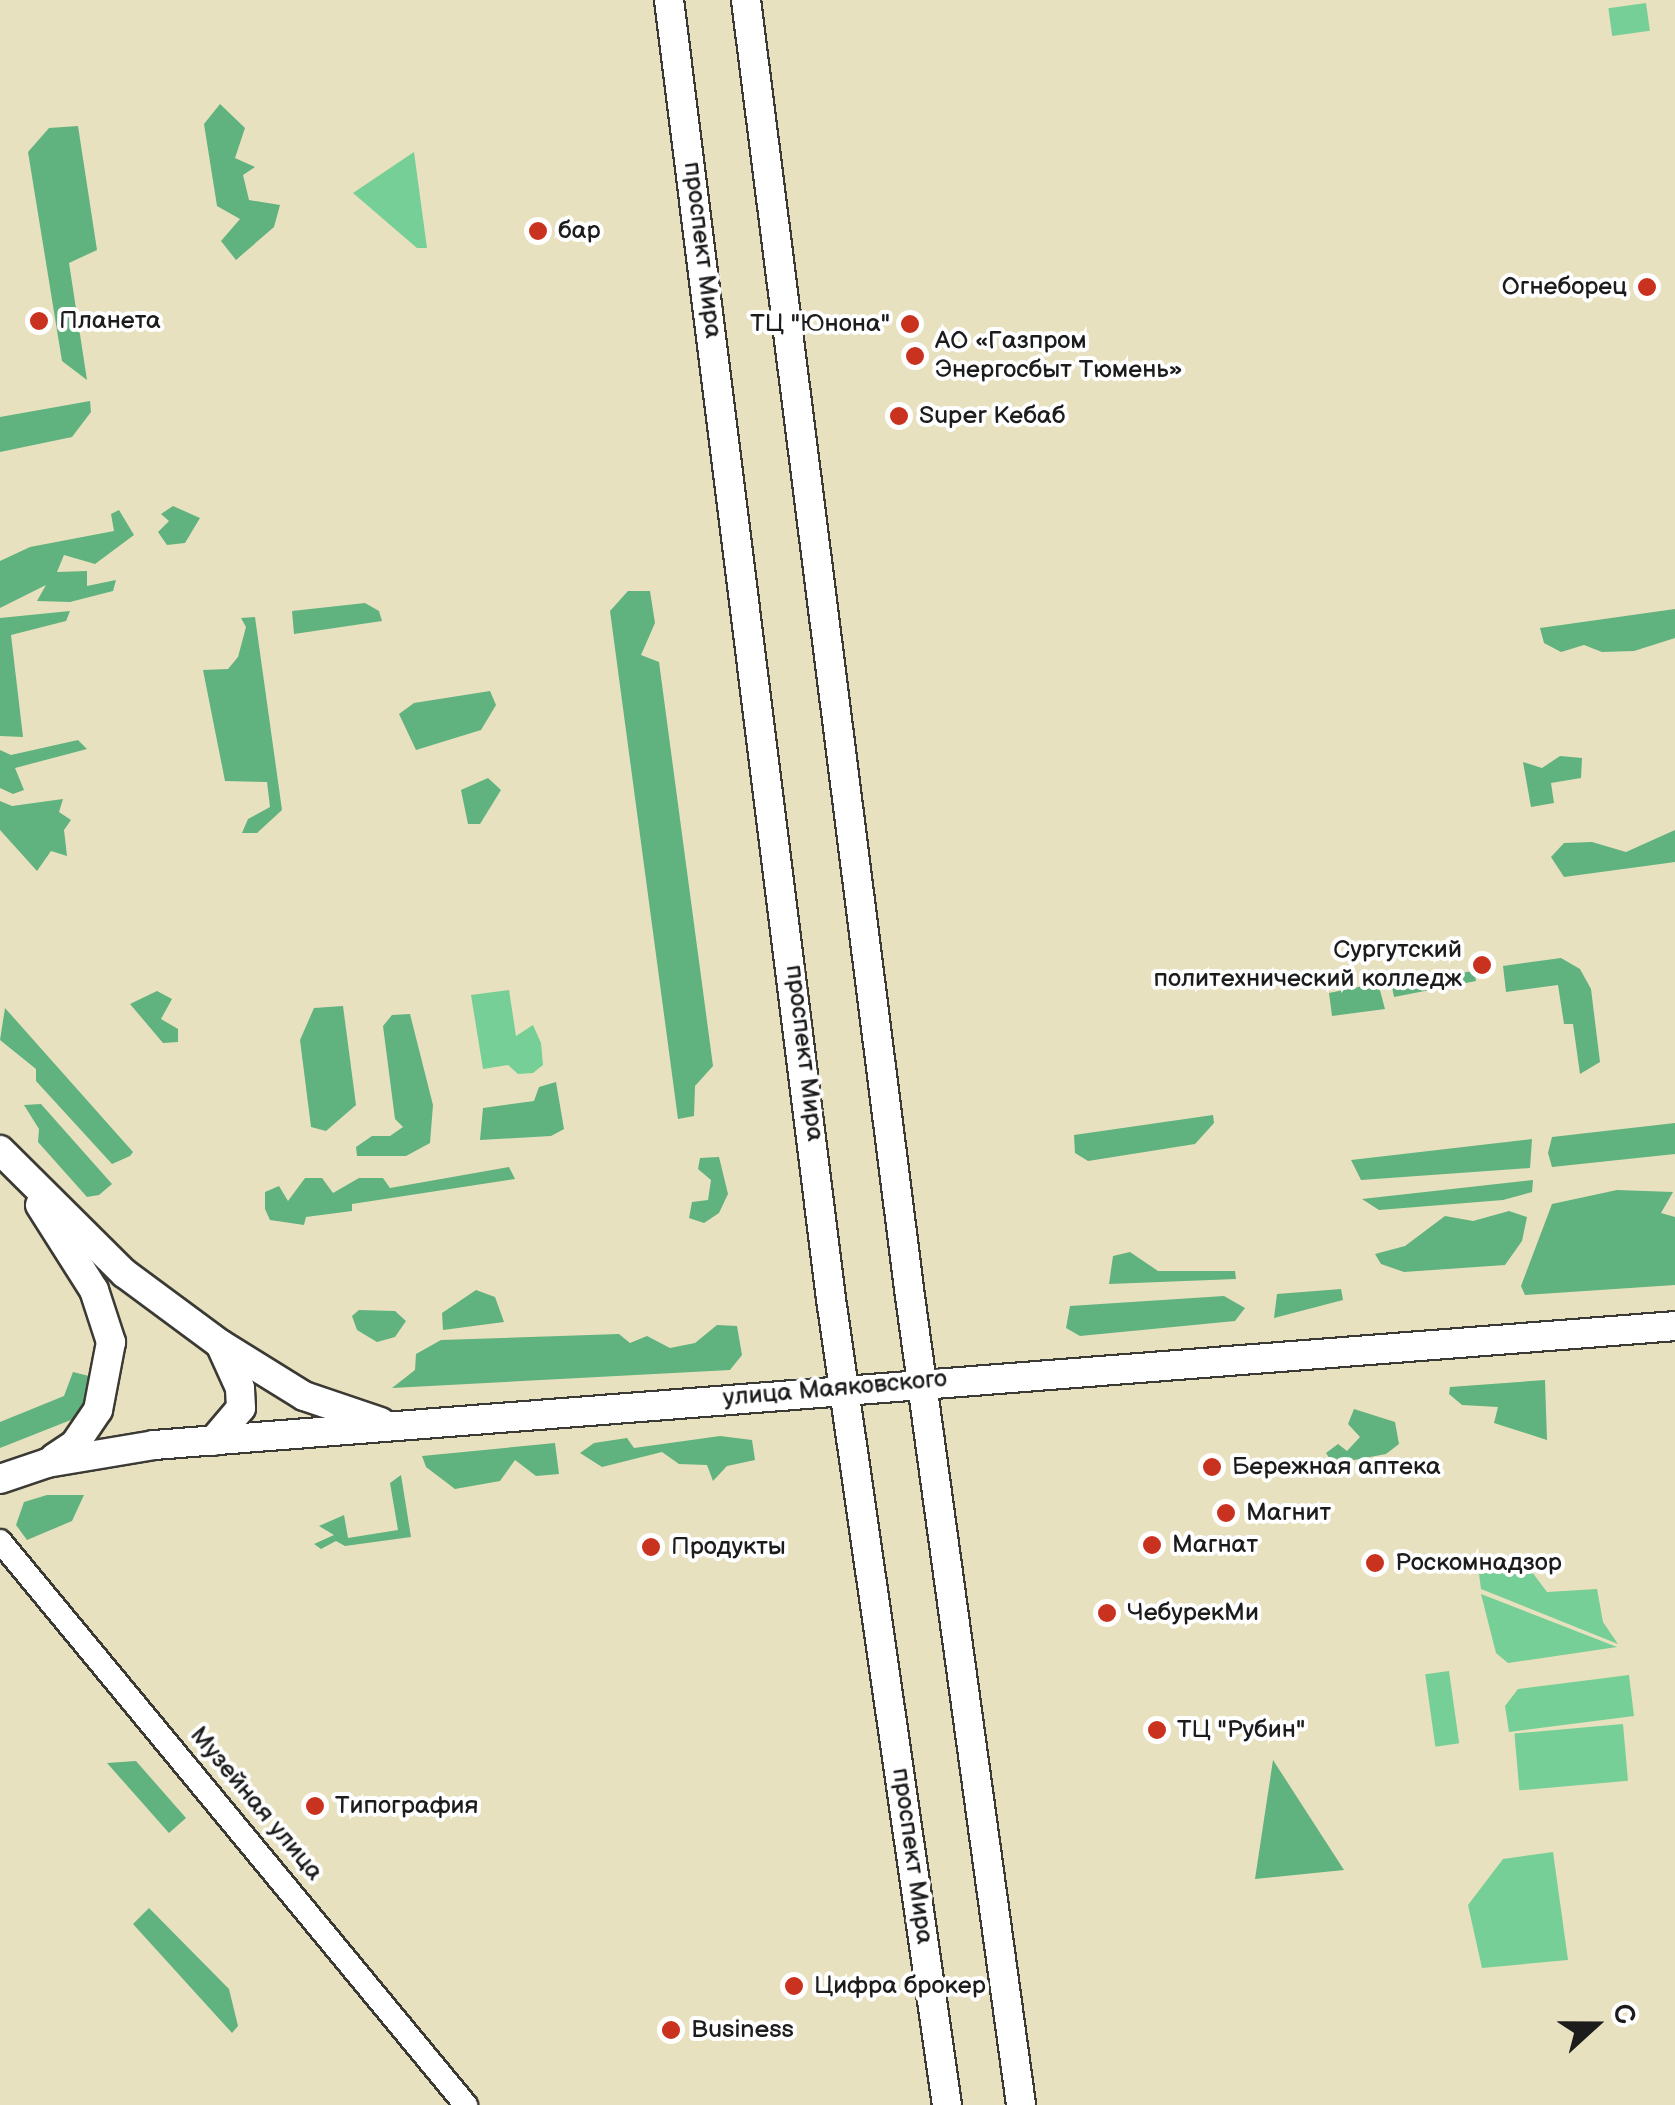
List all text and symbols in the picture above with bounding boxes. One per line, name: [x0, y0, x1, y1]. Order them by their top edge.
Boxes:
street label: проспект Мира: [676, 160, 728, 340]
place label: бар: [558, 216, 601, 246]
marker: бар: [527, 220, 549, 242]
place label: Огнеборец: [1502, 272, 1627, 302]
marker: Огнеборец: [1636, 276, 1658, 298]
place label: Планета: [59, 306, 161, 336]
place label: ТЦ "Юнона": [750, 309, 890, 339]
marker: Планета: [28, 310, 50, 332]
marker: ТЦ "Юнона": [899, 313, 921, 335]
place label: АО «Газпром Энергосбыт Тюмень»: [935, 327, 1183, 386]
marker: АО «Газпром Энергосбыт Тюмень»: [904, 345, 926, 367]
place label: Super Кебаб: [919, 401, 1065, 431]
marker: Super Кебаб: [888, 405, 910, 427]
place label: Сургутский политехнический колледж: [1154, 936, 1462, 995]
marker: Сургутский политехнический колледж: [1471, 954, 1493, 976]
street label: проспект Мира: [778, 963, 830, 1143]
street label: улица Маяковского: [722, 1364, 948, 1414]
place label: Бережная аптека: [1232, 1452, 1441, 1482]
marker: Бережная аптека: [1201, 1456, 1223, 1478]
place label: Магнит: [1246, 1498, 1331, 1528]
marker: Магнит: [1215, 1502, 1237, 1524]
place label: Магнат: [1172, 1530, 1258, 1560]
place label: Продукты: [671, 1532, 786, 1562]
marker: Магнат: [1141, 1534, 1163, 1556]
marker: Продукты: [640, 1536, 662, 1558]
place label: Роскомнадзор: [1395, 1548, 1562, 1578]
marker: Роскомнадзор: [1364, 1552, 1386, 1574]
place label: ЧебурекМи: [1127, 1598, 1259, 1628]
marker: ЧебурекМи: [1096, 1602, 1118, 1624]
place label: ТЦ "Рубин": [1177, 1715, 1305, 1745]
marker: ТЦ "Рубин": [1146, 1719, 1168, 1741]
street label: Музейная улица: [183, 1721, 329, 1887]
street label: проспект Мира: [885, 1766, 939, 1946]
place label: Типография: [335, 1791, 478, 1821]
marker: Типография: [304, 1795, 326, 1817]
place label: Цифра брокер: [814, 1971, 986, 2001]
marker: Цифра брокер: [783, 1975, 805, 1997]
north arrow: [1545, 1975, 1645, 2075]
text: С: [1605, 1999, 1642, 2029]
place label: Business: [691, 2015, 794, 2045]
marker: Business: [660, 2019, 682, 2041]

